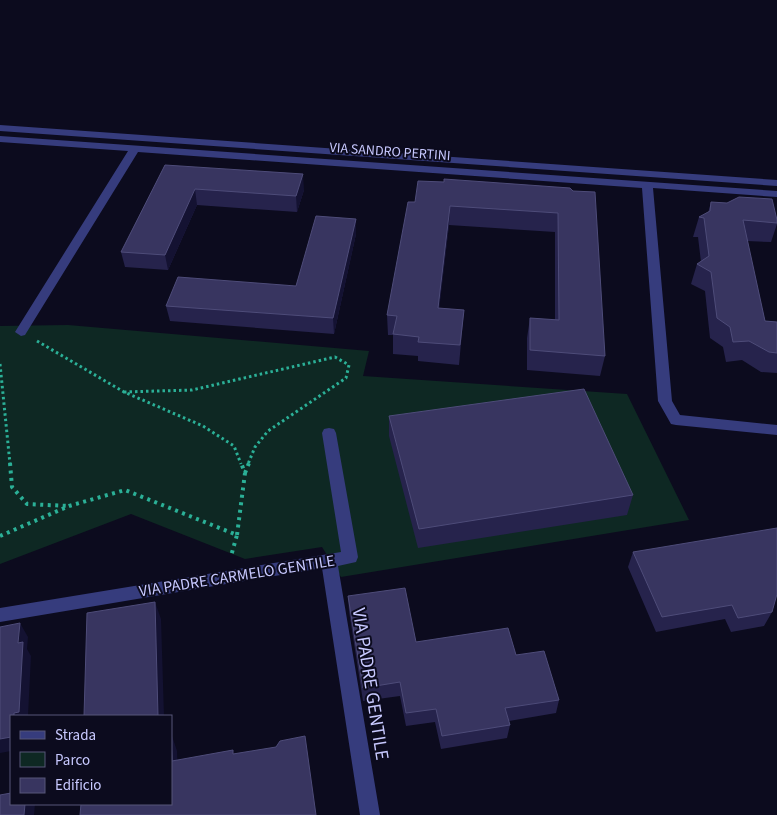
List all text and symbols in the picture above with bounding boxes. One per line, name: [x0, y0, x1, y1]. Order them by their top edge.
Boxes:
street label: VIA SANDRO PERTINI: [329, 138, 451, 166]
street label: VIA PADRE CARMELO GENTILE: [138, 550, 336, 602]
street label: VIA PADRE GENTILE: [345, 606, 395, 762]
legend: [10, 715, 172, 805]
text: Strada: [55, 725, 96, 746]
text: Parco: [55, 750, 90, 771]
text: Edificio: [55, 775, 102, 796]

